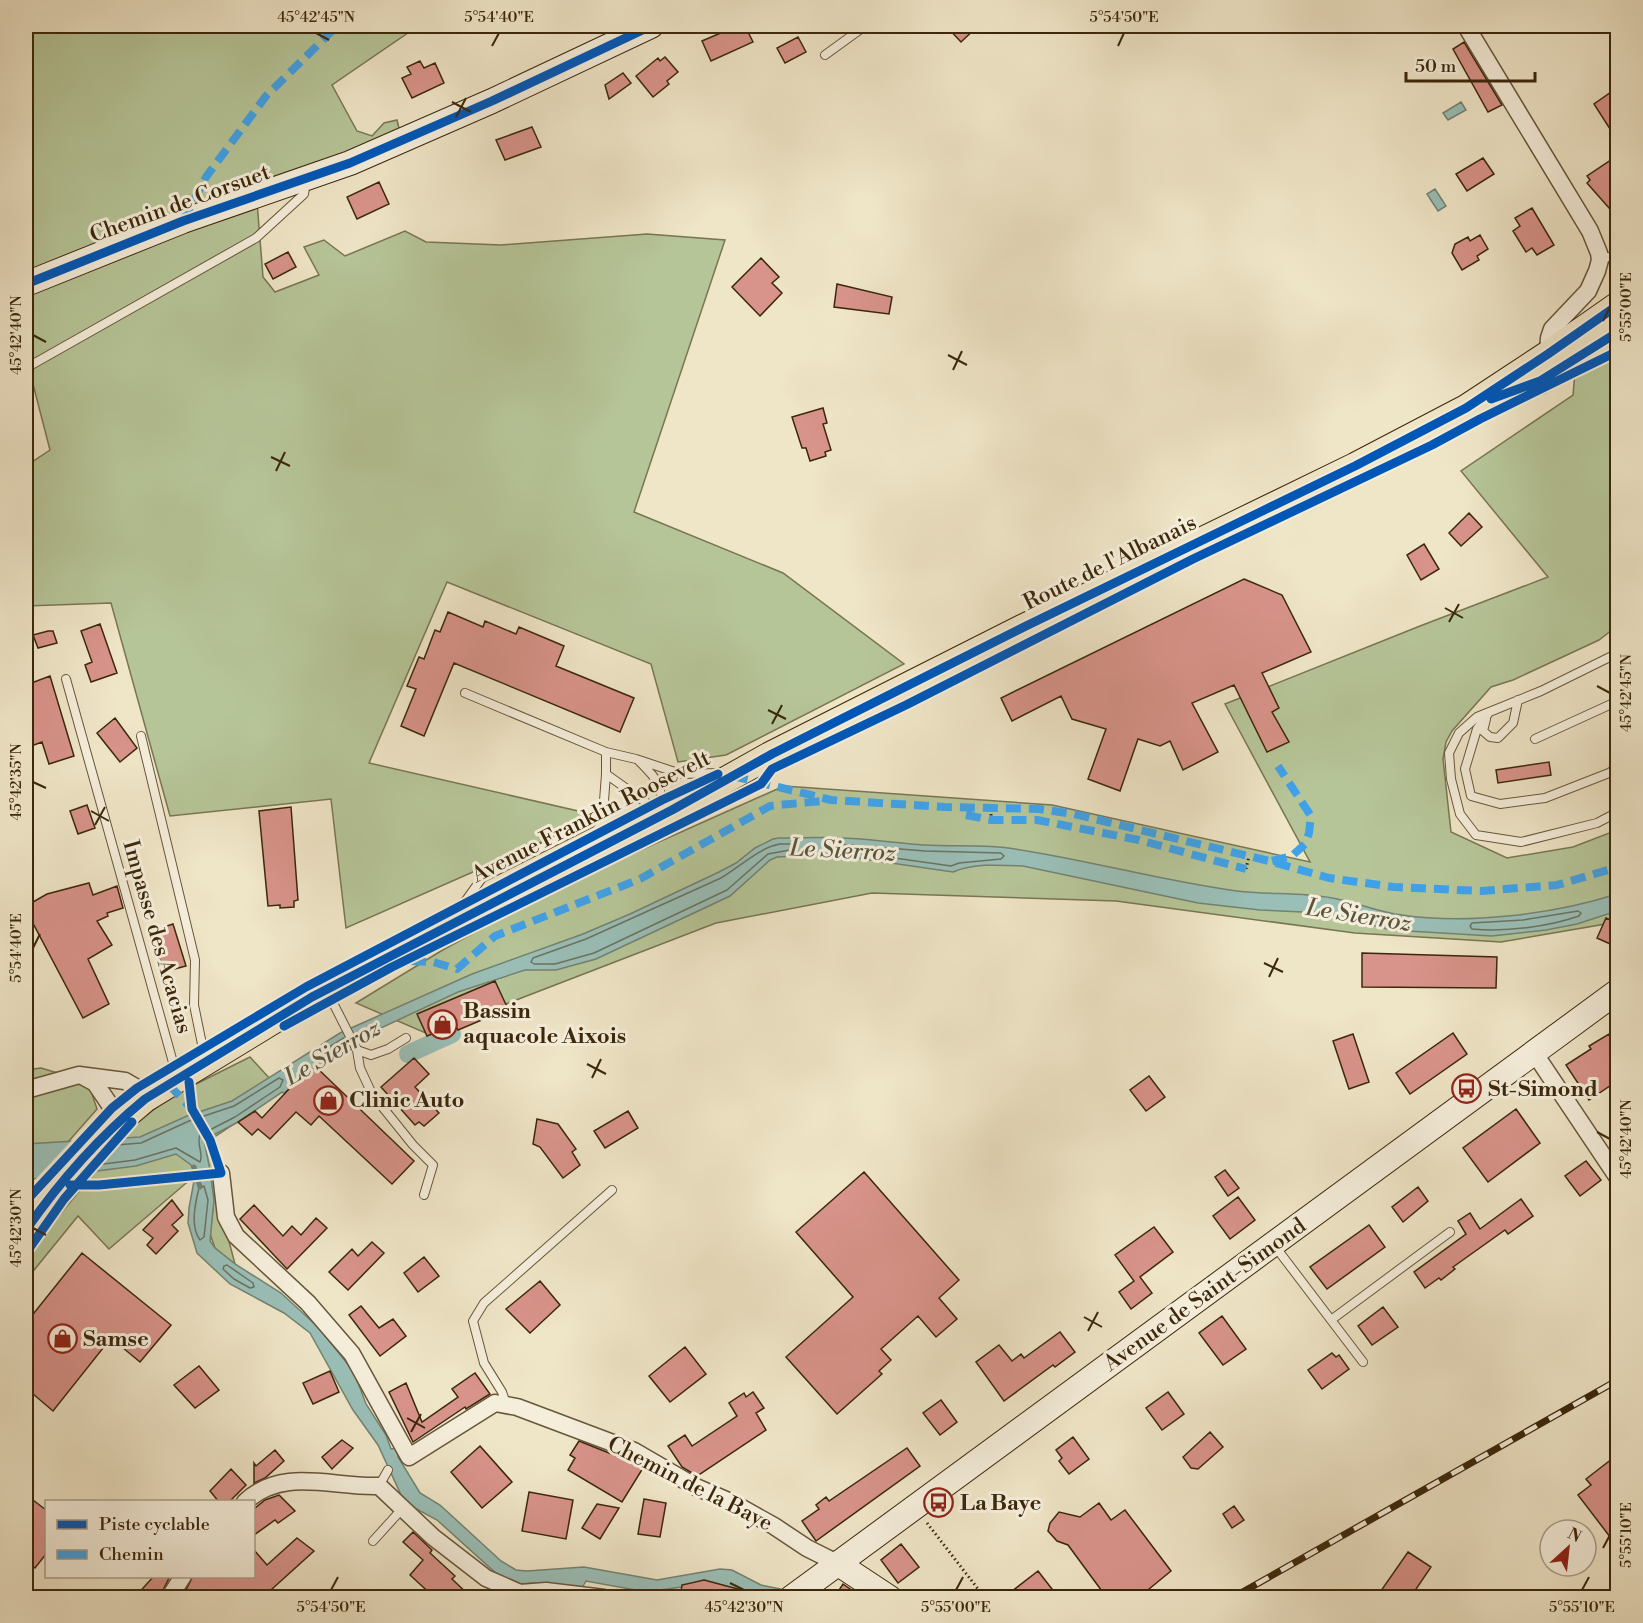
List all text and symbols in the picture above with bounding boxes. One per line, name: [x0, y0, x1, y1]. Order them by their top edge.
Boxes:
text: 45°42'45"N: [277, 8, 355, 27]
text: 5°54'40"E: [464, 8, 534, 27]
text: 5°54'50"E: [1089, 8, 1159, 27]
scale bar: [1406, 45, 1535, 83]
text: 50 m: [1415, 55, 1457, 78]
street label: Chemin de Corsuet: [86, 159, 274, 249]
text: 5°55'00"E: [1617, 272, 1636, 342]
text: 45°42'40"N: [7, 295, 26, 375]
street label: Route de l'Albanais: [1019, 509, 1201, 617]
text: 45°42'45"N: [1617, 654, 1636, 732]
text: 45°42'35"N: [7, 743, 26, 821]
street label: Avenue Franklin Roosevelt: [466, 745, 715, 889]
water label: Le Sierroz: [788, 833, 897, 869]
street label: Impasse des Acacias: [116, 837, 198, 1037]
water label: Le Sierroz: [1303, 893, 1414, 939]
text: 5°54'40"E: [7, 913, 26, 983]
place label: Bassin aquacole Aixois: [463, 998, 626, 1050]
shop icon: Bassin aquacole Aixois: [426, 1008, 458, 1040]
water label: Le Sierroz: [278, 1013, 387, 1093]
bus stop icon: St-Simond: [1451, 1073, 1483, 1105]
place label: St-Simond: [1488, 1076, 1598, 1103]
shop icon: Clinic Auto: [312, 1084, 344, 1116]
place label: Clinic Auto: [349, 1087, 465, 1114]
text: 45°42'40"N: [1617, 1099, 1636, 1179]
text: 45°42'30"N: [7, 1189, 26, 1267]
street label: Avenue de Saint-Simond: [1098, 1212, 1312, 1378]
shop icon: Samse: [46, 1323, 78, 1355]
place label: Samse: [83, 1326, 149, 1353]
street label: Chemin de la Baye: [603, 1431, 777, 1537]
bus stop icon: La Baye: [923, 1487, 955, 1519]
place label: La Baye: [960, 1490, 1041, 1517]
legend: [45, 1500, 255, 1578]
text: 5°55'10"E: [1617, 1502, 1636, 1568]
text: Piste cyclable: [99, 1513, 210, 1536]
north arrow: [1538, 1518, 1598, 1578]
text: N: [1564, 1524, 1585, 1547]
text: Chemin: [99, 1543, 164, 1566]
text: 5°54'50"E: [296, 1598, 366, 1617]
text: 45°42'30"N: [705, 1598, 783, 1617]
text: 5°55'00"E: [921, 1598, 991, 1617]
text: 5°55'10"E: [1549, 1598, 1615, 1617]

